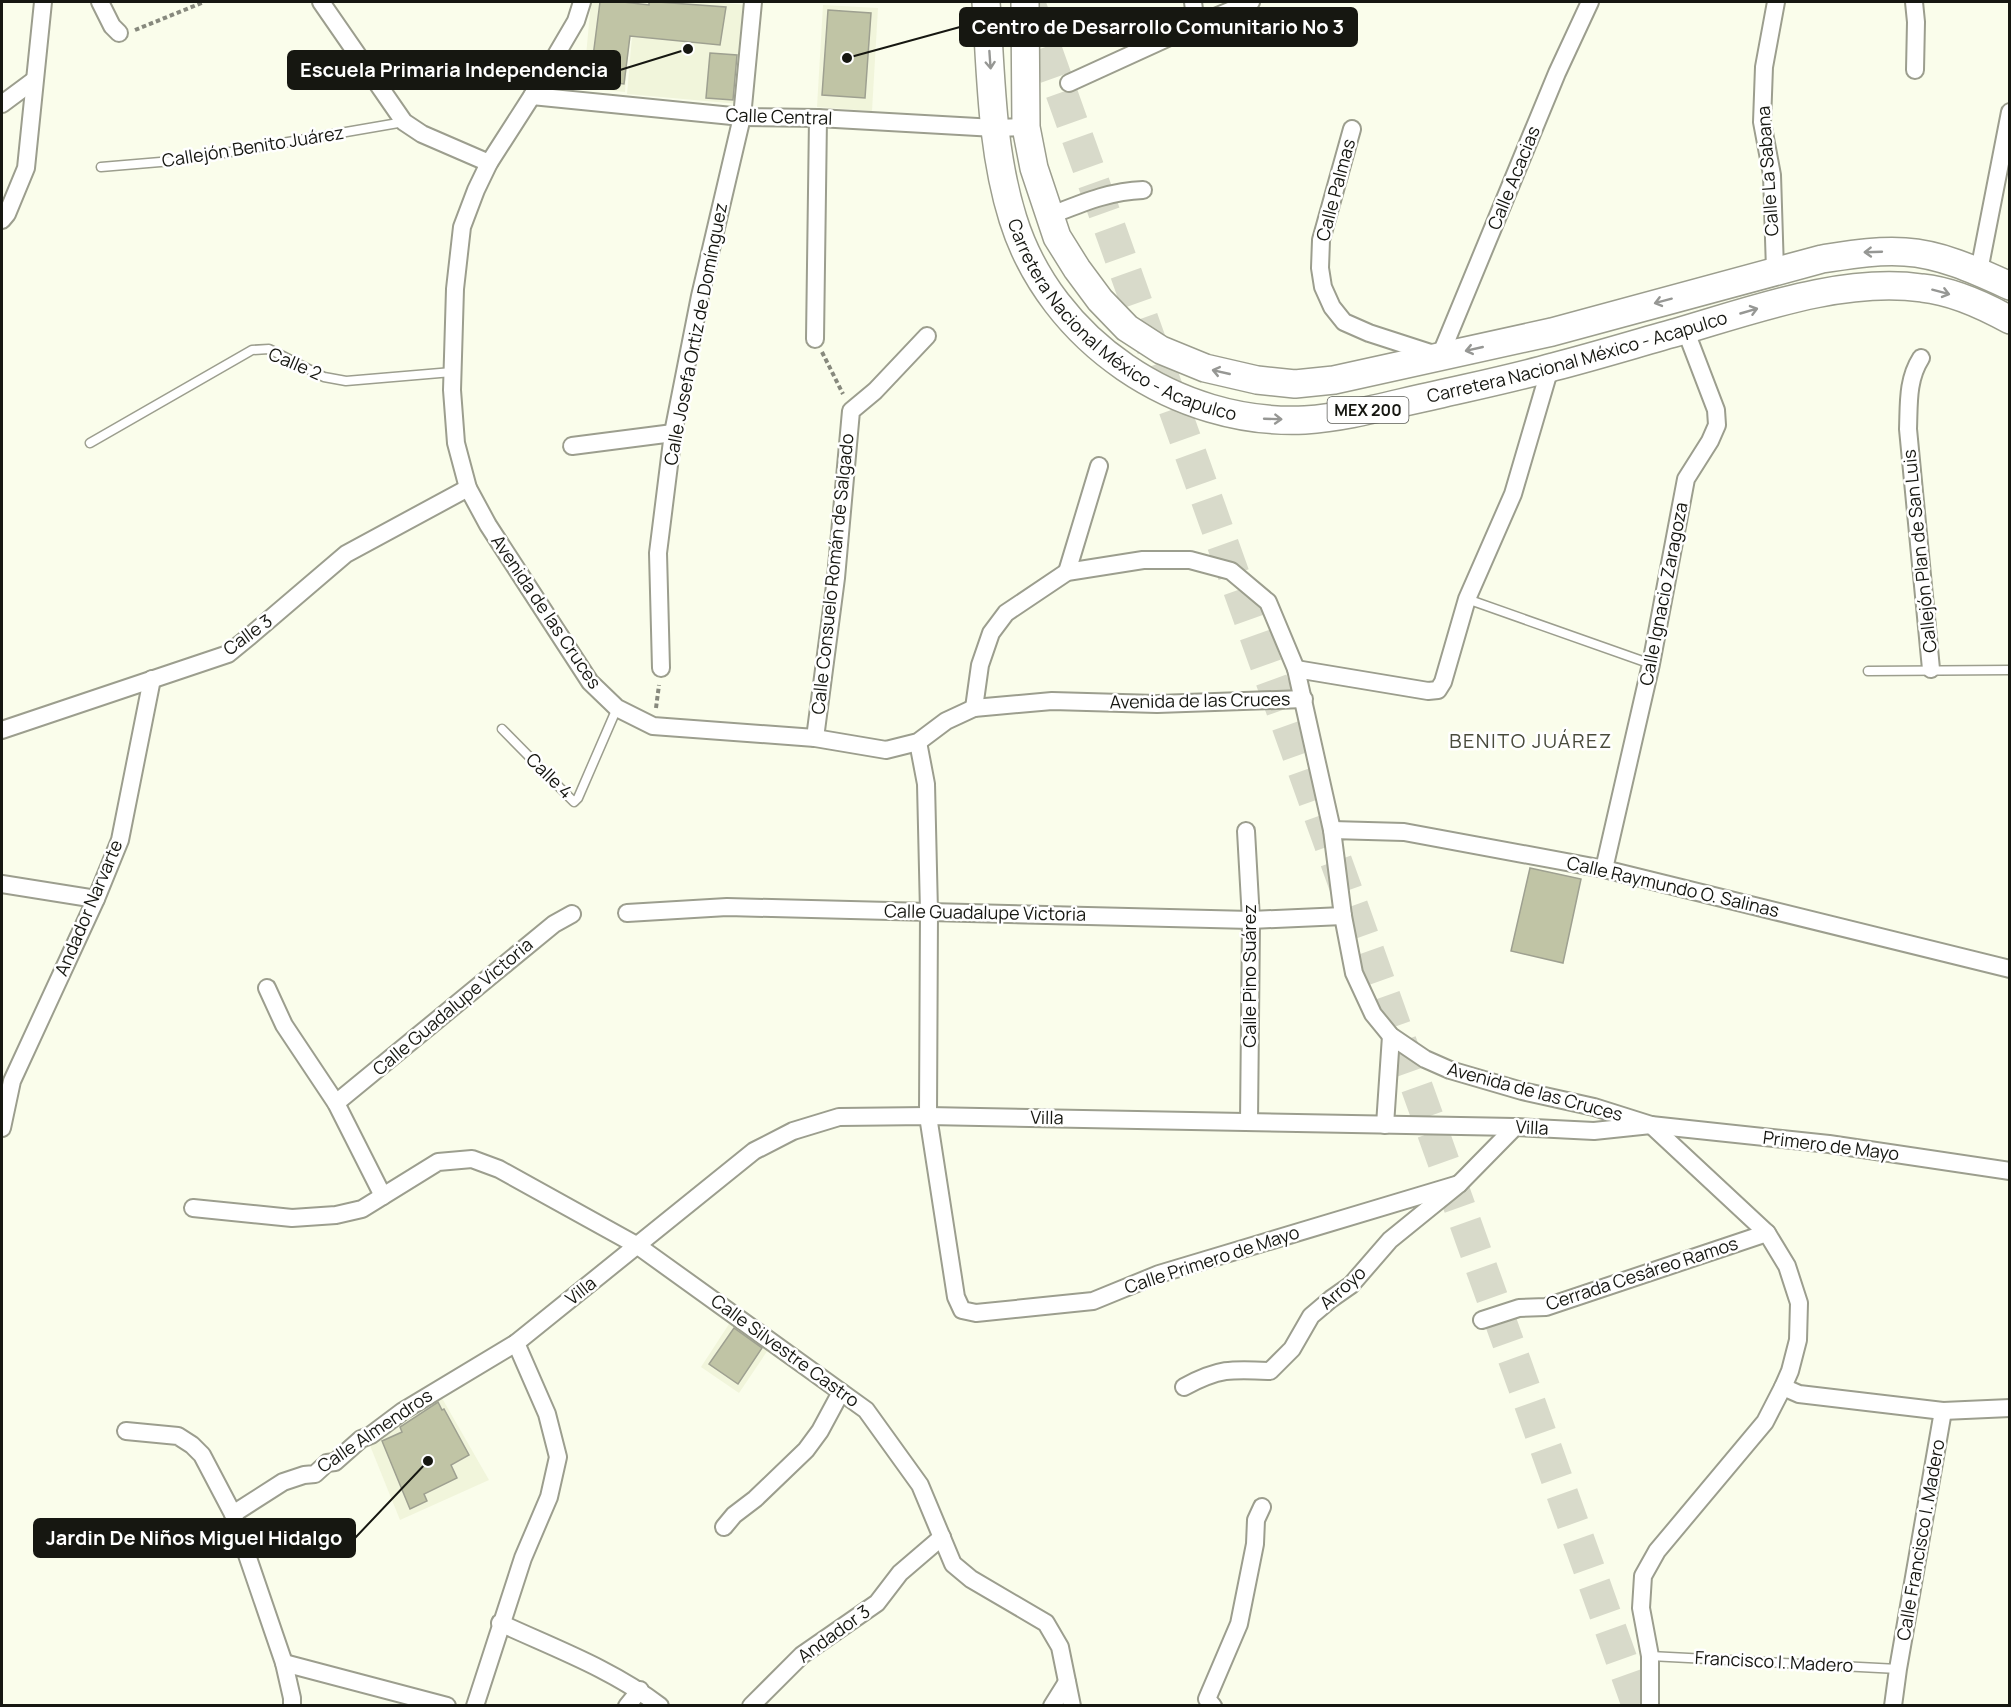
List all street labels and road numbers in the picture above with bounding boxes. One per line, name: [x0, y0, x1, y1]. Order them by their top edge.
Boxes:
street label: Calle Central: [725, 102, 833, 130]
street label: Calle La Sabana: [1750, 105, 1784, 237]
street label: Callejón Benito Juárez: [160, 120, 346, 172]
street label: Calle Acacias: [1481, 122, 1545, 233]
street label: Calle Palmas: [1310, 136, 1360, 243]
street label: Calle Josefa Ortiz de Domínguez: [658, 200, 732, 467]
street label: Carretera Nacional México - Acapulco: [1003, 215, 1239, 425]
street label: Carretera Nacional México - Acapulco: [1425, 305, 1730, 408]
street label: Calle 2: [265, 341, 326, 385]
road number: MEX 200: [1328, 397, 1408, 423]
street label: Calle Consuelo Román de Salgado: [805, 432, 859, 716]
street label: Callejón Plan de San Luis: [1896, 448, 1942, 654]
street label: Calle Ignacio Zaragoza: [1633, 500, 1693, 687]
street label: Avenida de las Cruces: [486, 530, 607, 693]
street label: Calle 3: [218, 608, 277, 660]
street label: Avenida de las Cruces: [1109, 686, 1290, 714]
street label: Calle 4: [521, 747, 578, 803]
street label: Andador Narvarte: [49, 836, 128, 979]
street label: Calle Raymundo O. Salinas: [1565, 850, 1782, 922]
street label: Calle Guadalupe Victoria: [884, 898, 1086, 926]
street label: Calle Pino Suárez: [1237, 904, 1261, 1048]
street label: Calle Guadalupe Victoria: [367, 932, 537, 1080]
street label: Avenida de las Cruces: [1445, 1056, 1626, 1126]
street label: Villa: [1030, 1105, 1064, 1129]
street label: Villa: [1515, 1114, 1549, 1140]
street label: Primero de Mayo: [1762, 1125, 1901, 1165]
street label: Calle Primero de Mayo: [1121, 1219, 1302, 1299]
street label: Cerrada Cesáreo Ramos: [1543, 1231, 1741, 1315]
street label: Arroyo: [1314, 1260, 1371, 1314]
street label: Villa: [560, 1271, 601, 1310]
street label: Calle Silvestre Castro: [707, 1288, 865, 1412]
street label: Calle Almendros: [312, 1383, 437, 1478]
street label: Calle Francisco I. Madero: [1890, 1437, 1950, 1642]
street label: Andador 3: [792, 1599, 874, 1668]
street label: Francisco I. Madero: [1694, 1645, 1854, 1677]

